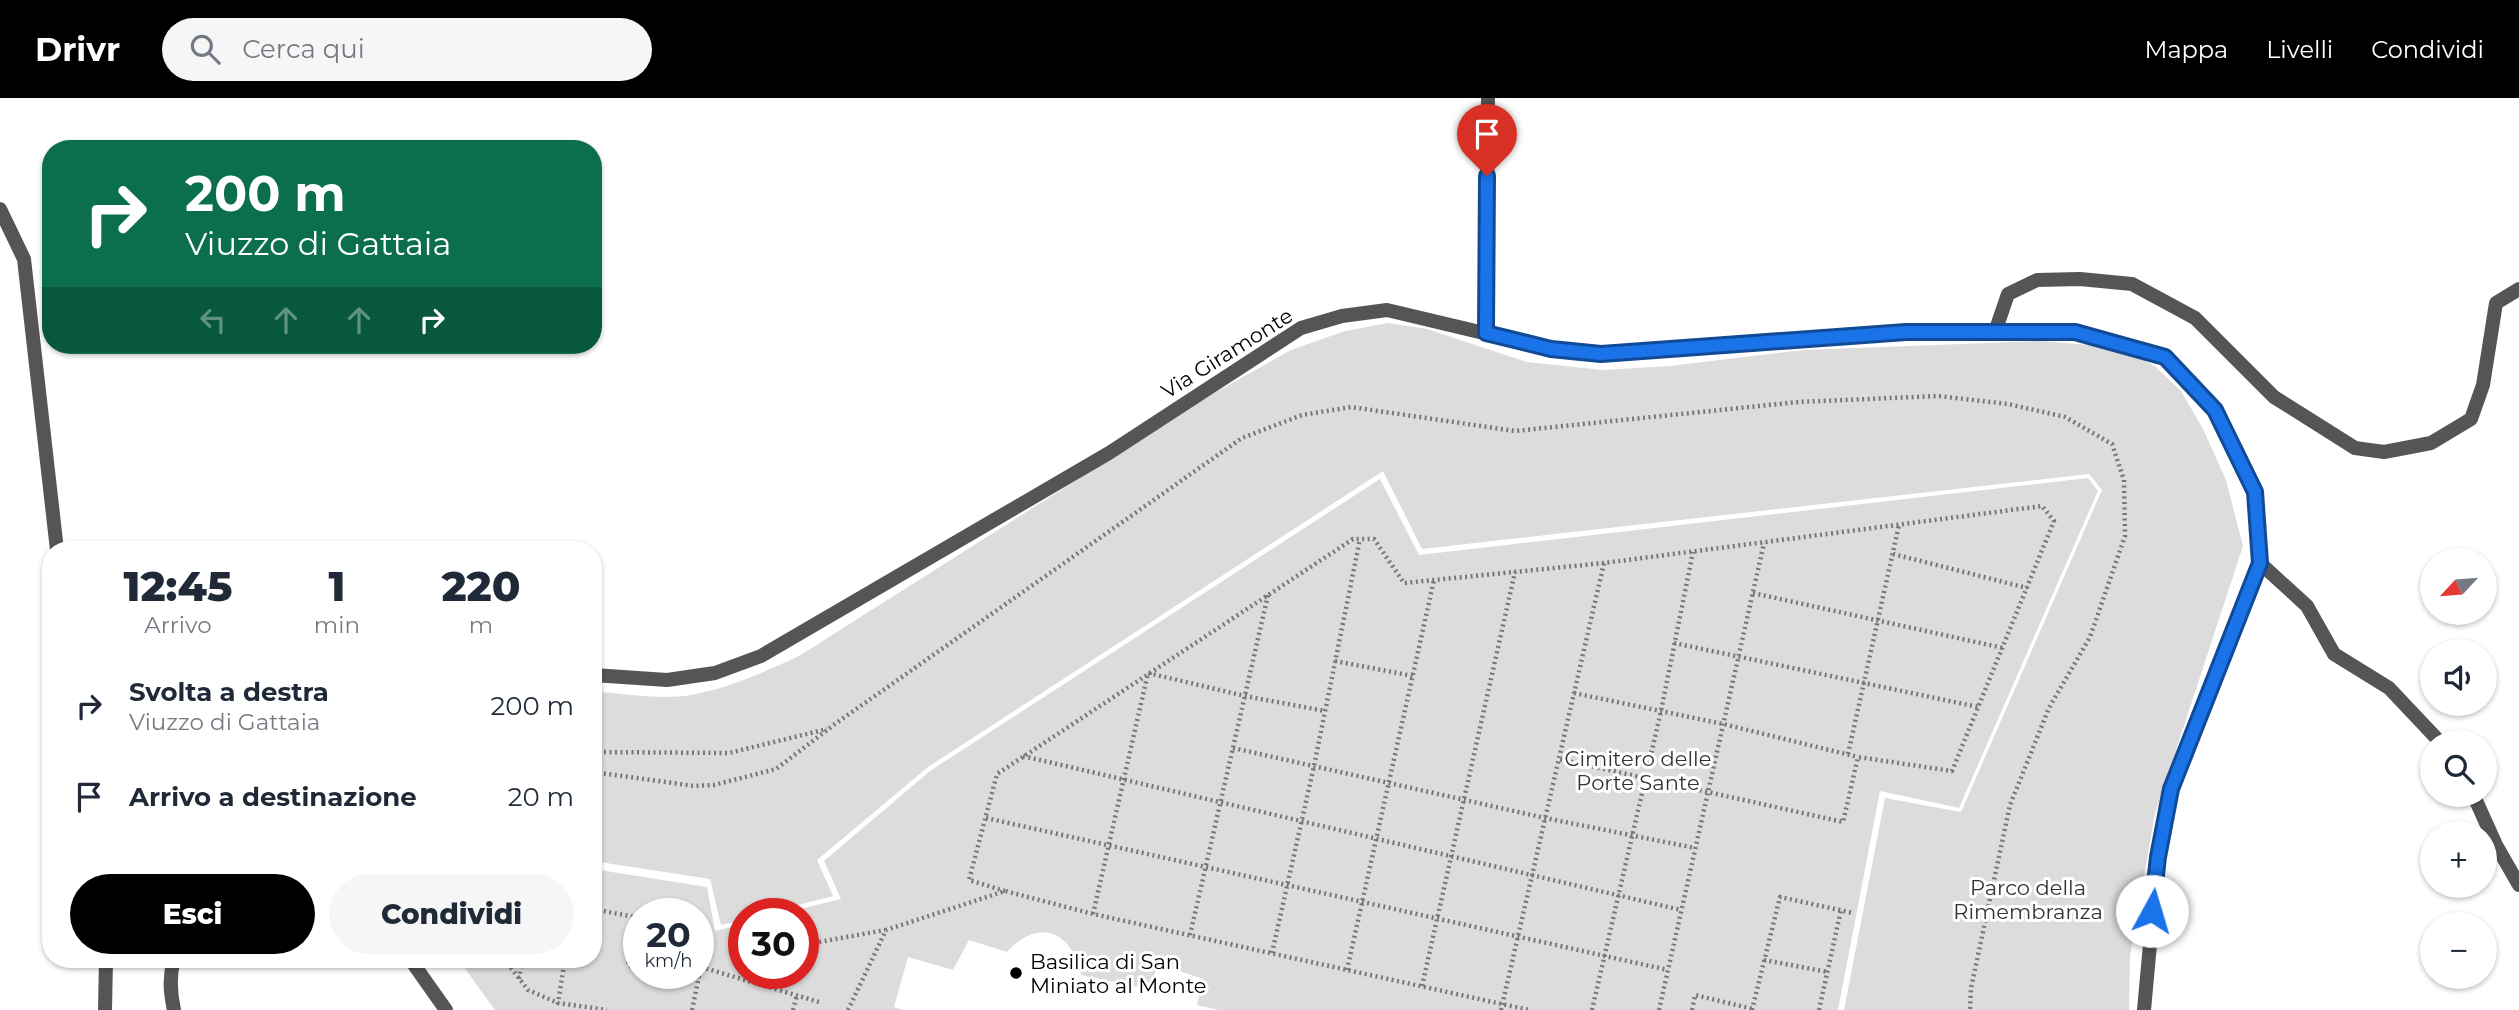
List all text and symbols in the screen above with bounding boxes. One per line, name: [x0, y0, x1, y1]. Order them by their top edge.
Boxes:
search box: [162, 18, 652, 81]
text: Drivr: [35, 29, 120, 69]
icon: search: [186, 30, 224, 68]
text: Cerca qui: [242, 33, 365, 65]
text: Mappa: [2145, 35, 2228, 64]
text: Livelli: [2266, 35, 2333, 64]
text: Condividi: [2371, 35, 2484, 64]
pin: [1457, 104, 1517, 176]
icon: arrive: [1468, 115, 1506, 153]
text: 200 m: [185, 164, 346, 223]
icon: right: [70, 168, 161, 259]
text: Viuzzo di Gattaia: [185, 224, 451, 263]
icon: left: [194, 301, 232, 339]
icon: ahead: [267, 301, 305, 339]
icon: ahead: [340, 301, 378, 339]
icon: right: [413, 301, 451, 339]
street label: Via Giramonte: [1157, 303, 1297, 403]
north arrow: [2420, 548, 2497, 625]
map controls: [2420, 548, 2497, 989]
text: 12:45: [123, 560, 232, 612]
text: 1: [328, 560, 345, 612]
text: 220: [441, 560, 521, 612]
text: Arrivo: [144, 611, 212, 639]
text: min: [314, 611, 360, 639]
text: m: [469, 611, 493, 639]
button: sound: [2420, 639, 2497, 716]
text: Svolta a destra: [129, 676, 329, 708]
icon: right: [70, 687, 108, 725]
text: 200 m: [490, 690, 574, 722]
text: Viuzzo di Gattaia: [129, 708, 320, 736]
button: search: [2420, 730, 2497, 807]
park label: Cimitero delle Porte Sante: [1565, 746, 1711, 795]
icon: arrive: [70, 778, 108, 816]
text: Arrivo a destinazione: [129, 781, 417, 813]
text: 20 m: [508, 781, 574, 813]
button: +: [2420, 821, 2497, 898]
button: Esci: [70, 874, 315, 954]
button: Condividi: [329, 874, 574, 954]
position arrow: [2115, 874, 2189, 948]
park label: Parco della Rimembranza: [1953, 875, 2103, 924]
speed limit sign: 30: [728, 898, 819, 989]
button: −: [2420, 912, 2497, 989]
text: 20: [646, 913, 691, 956]
place label: Basilica di San Miniato al Monte: [1030, 949, 1207, 998]
text: km/h: [644, 950, 693, 972]
marker: Basilica di San Miniato al Monte: [1008, 965, 1024, 981]

